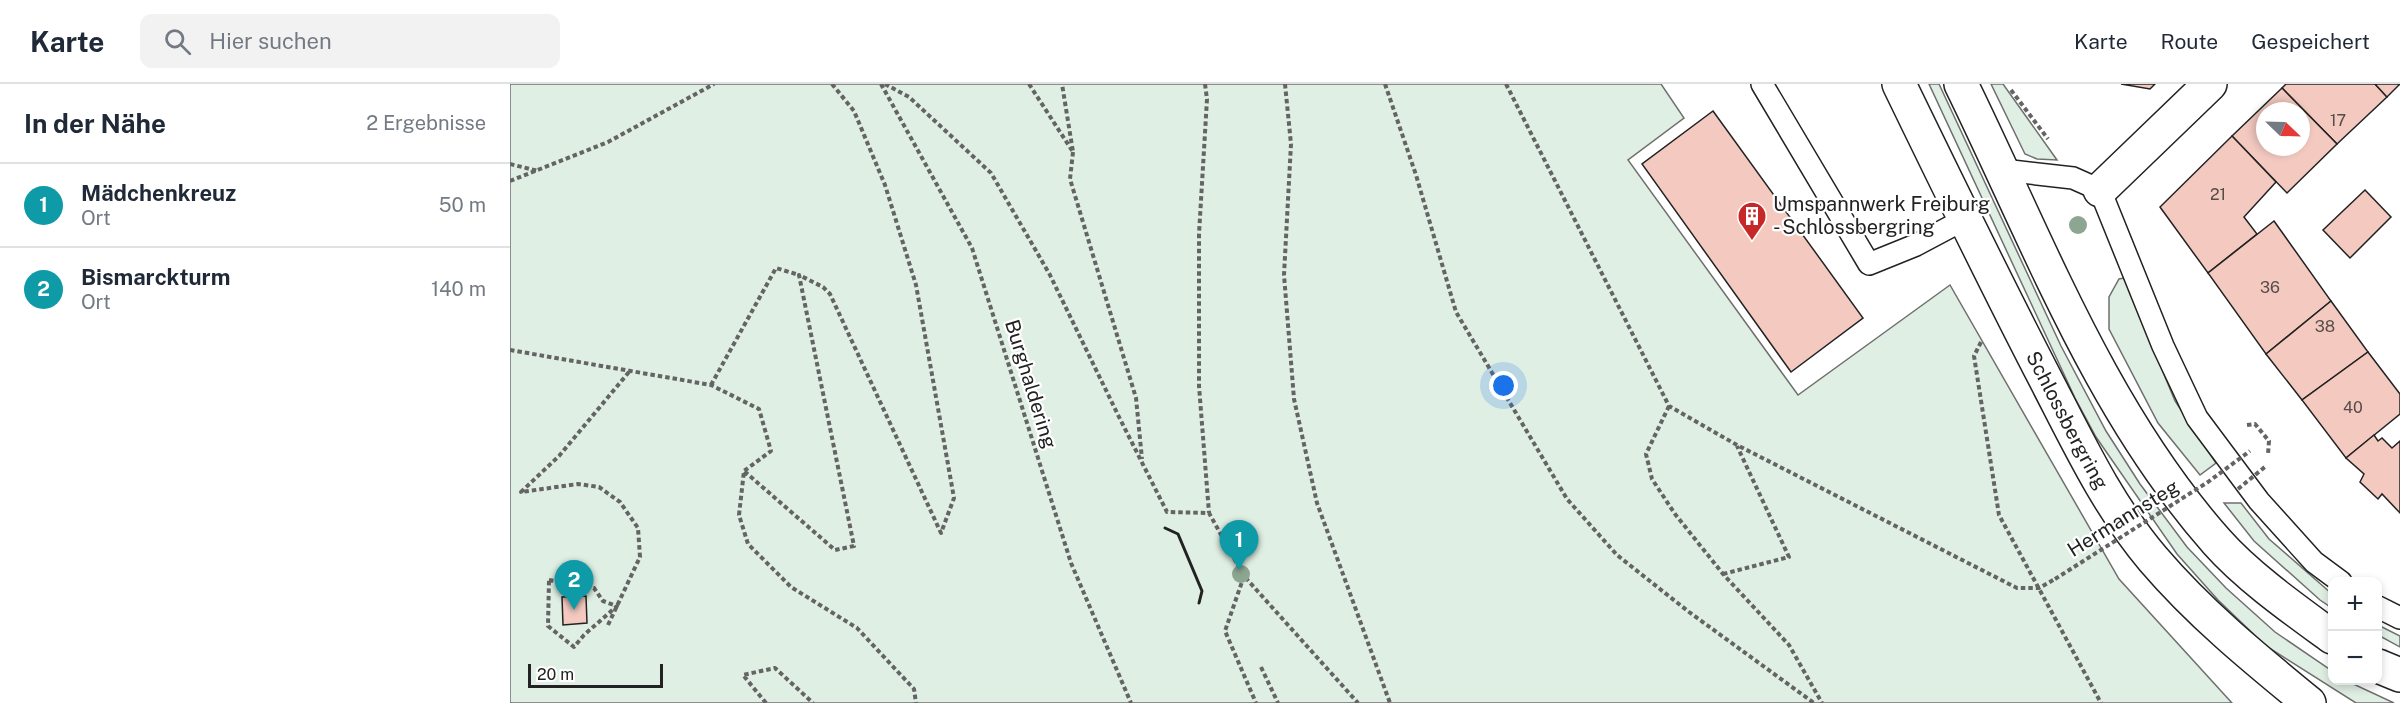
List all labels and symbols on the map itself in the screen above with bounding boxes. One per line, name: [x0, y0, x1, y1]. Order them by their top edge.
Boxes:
north arrow: [2256, 102, 2310, 156]
house number: 17: [2330, 111, 2346, 130]
house number: 21: [2210, 185, 2226, 204]
place label: Umspannwerk Freiburg - Schlossbergring: [1773, 192, 1990, 239]
building icon: Umspannwerk Freiburg - Schlossbergring: [1736, 200, 1768, 242]
house number: 36: [2260, 278, 2280, 297]
street label: Burghaldering: [1000, 317, 1062, 451]
house number: 38: [2315, 317, 2335, 336]
street label: Schlossbergring: [2021, 347, 2114, 494]
your location: [1489, 371, 1518, 400]
house number: 40: [2343, 398, 2363, 417]
street label: Hermannsteg: [2063, 474, 2183, 562]
pin: 1: [1220, 520, 1258, 570]
pin: 2: [554, 560, 594, 610]
scale bar: [528, 661, 663, 688]

